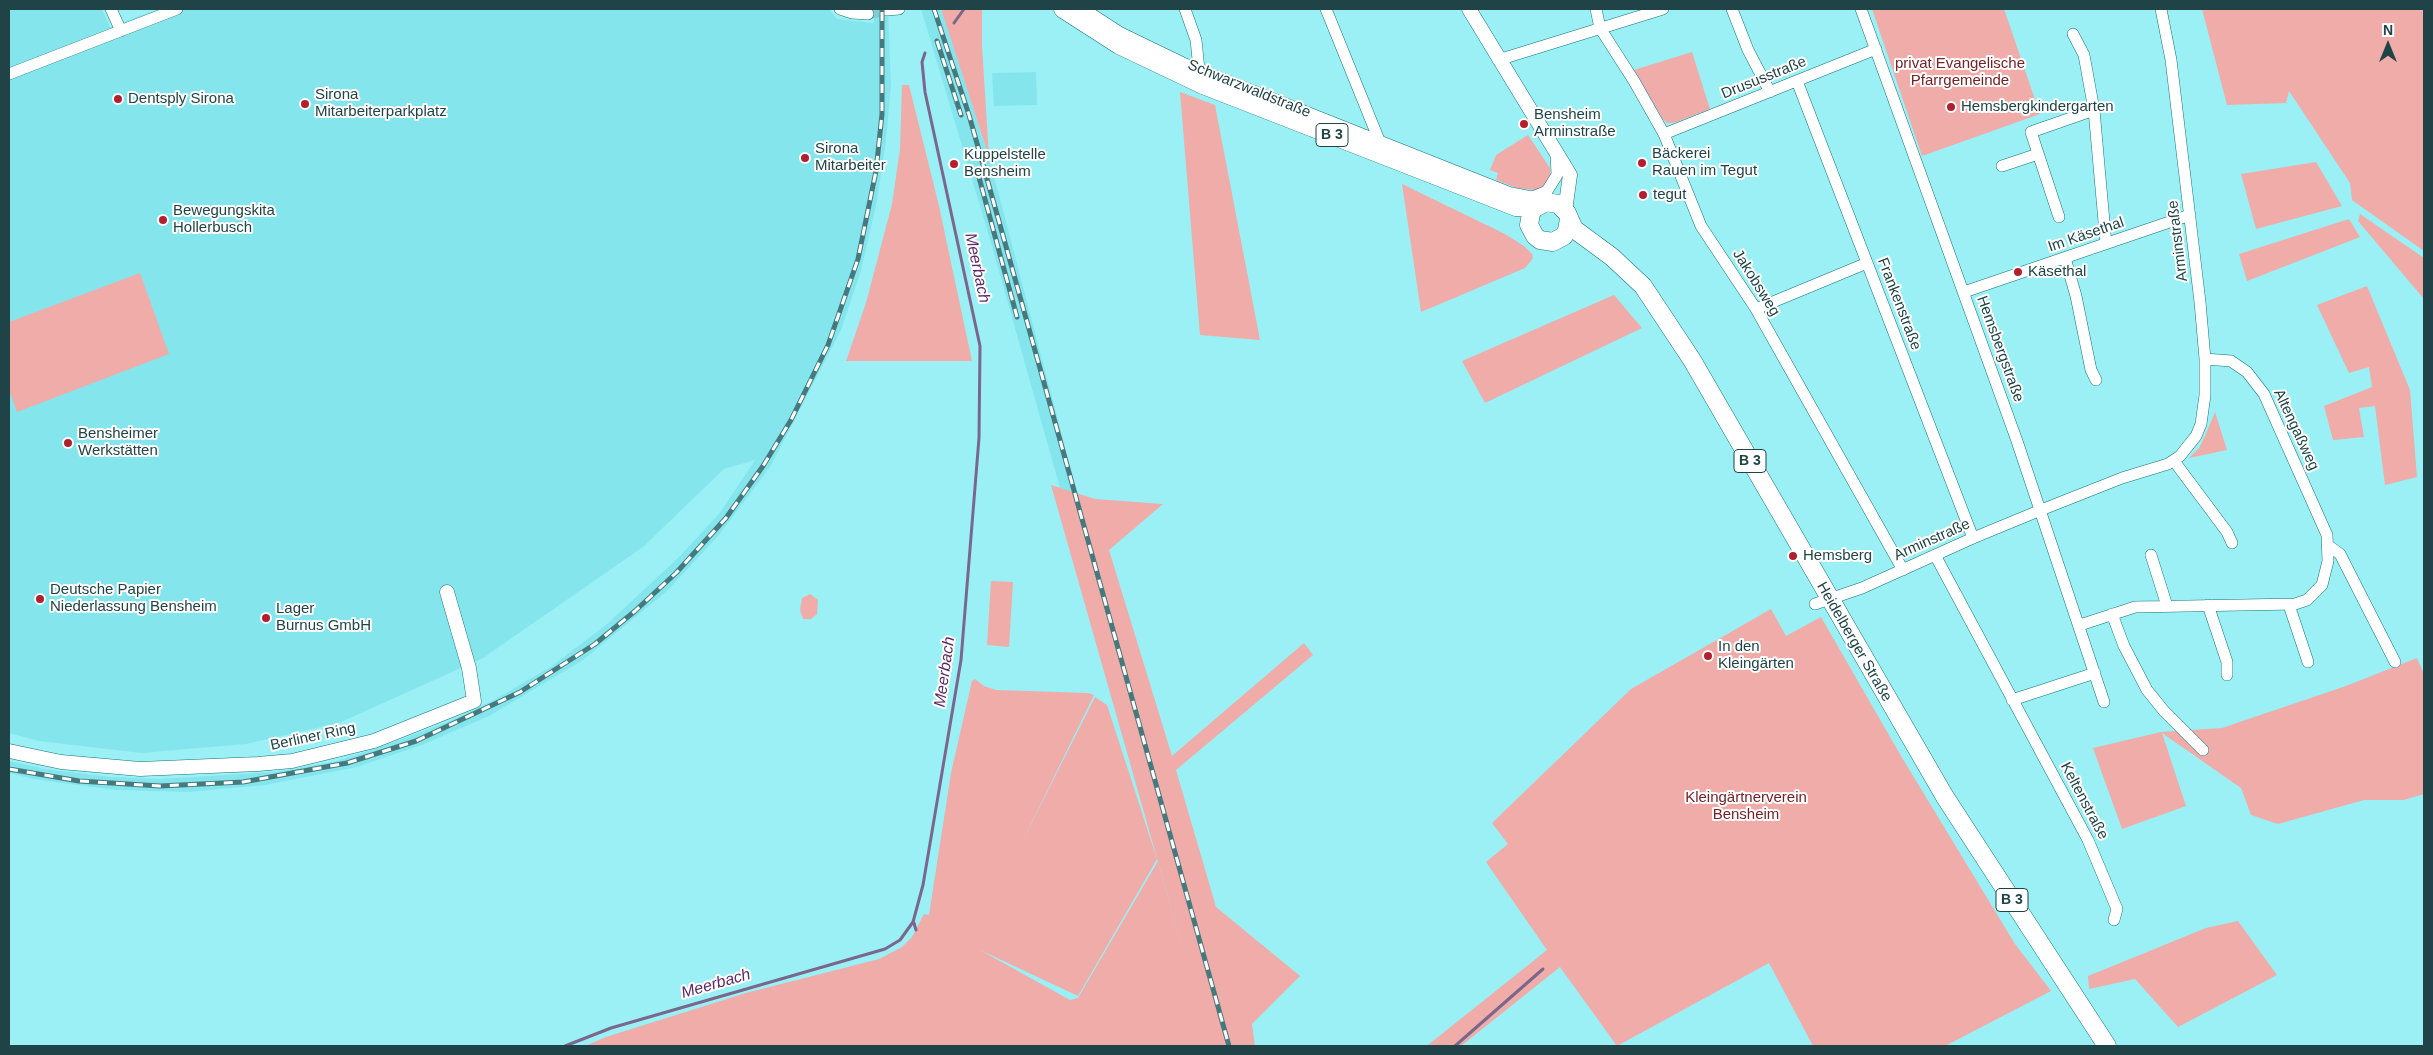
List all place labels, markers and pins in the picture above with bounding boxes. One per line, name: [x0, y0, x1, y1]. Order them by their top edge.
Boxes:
place label: Sirona Mitarbeiterparkplatz: [315, 86, 447, 121]
place label: Dentsply Sirona: [128, 90, 234, 108]
marker: Dentsply Sirona: [112, 93, 124, 105]
marker: Sirona Mitarbeiterparkplatz: [299, 98, 311, 110]
place label: Hemsbergkindergarten: [1961, 98, 2114, 116]
marker: Hemsbergkindergarten: [1945, 101, 1957, 113]
place label: Bensheim Arminstraße: [1534, 106, 1616, 141]
marker: Bensheim Arminstraße: [1518, 118, 1530, 130]
place label: Sirona Mitarbeiter: [815, 140, 886, 175]
place label: Bäckerei Rauen im Tegut: [1652, 145, 1757, 180]
place label: Kuppelstelle Bensheim: [964, 146, 1046, 181]
marker: Sirona Mitarbeiter: [799, 152, 811, 164]
marker: Bäckerei Rauen im Tegut: [1636, 157, 1648, 169]
marker: Kuppelstelle Bensheim: [948, 158, 960, 170]
place label: tegut: [1653, 186, 1686, 204]
marker: tegut: [1637, 189, 1649, 201]
place label: Bewegungskita Hollerbusch: [173, 202, 275, 237]
marker: Bewegungskita Hollerbusch: [157, 214, 169, 226]
place label: Käsethal: [2028, 263, 2086, 281]
marker: Käsethal: [2012, 266, 2024, 278]
place label: Bensheimer Werkstätten: [78, 425, 158, 460]
marker: Bensheimer Werkstätten: [62, 437, 74, 449]
place label: Hemsberg: [1803, 547, 1872, 565]
marker: Hemsberg: [1787, 550, 1799, 562]
place label: Deutsche Papier Niederlassung Bensheim: [50, 581, 217, 616]
marker: Deutsche Papier Niederlassung Bensheim: [34, 593, 46, 605]
place label: Lager Burnus GmbH: [276, 600, 371, 635]
marker: Lager Burnus GmbH: [260, 612, 272, 624]
place label: In den Kleingärten: [1718, 638, 1794, 673]
marker: In den Kleingärten: [1702, 650, 1714, 662]

